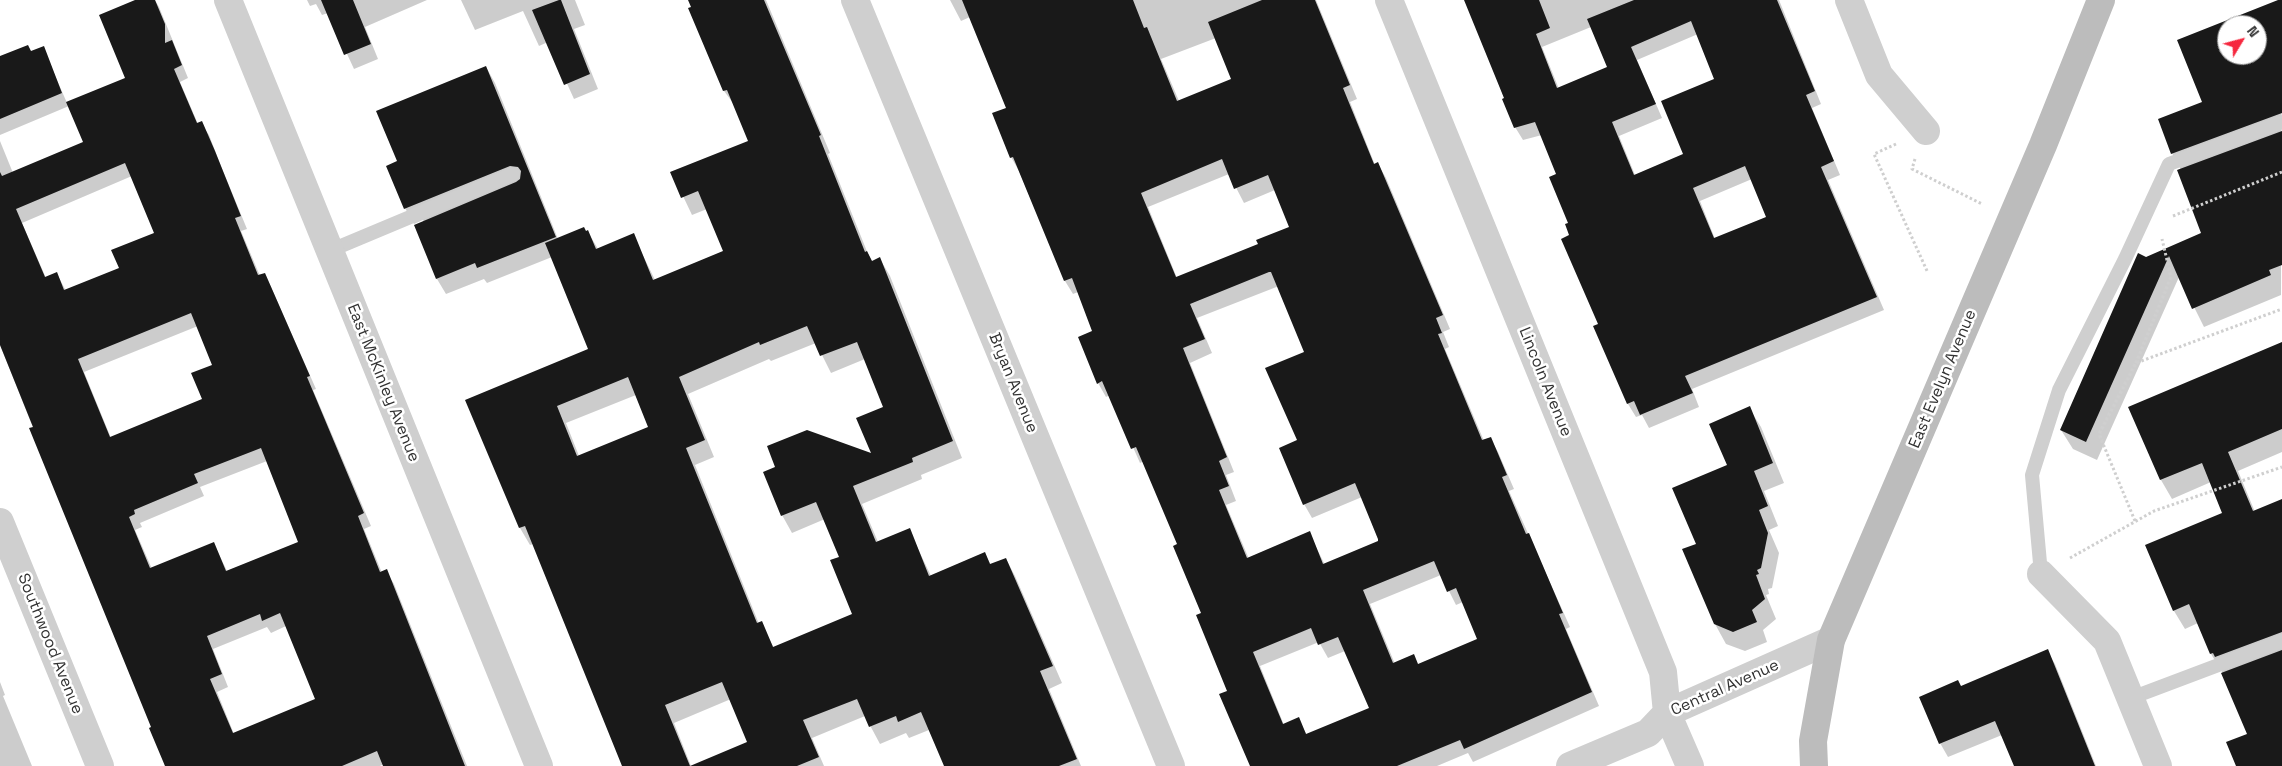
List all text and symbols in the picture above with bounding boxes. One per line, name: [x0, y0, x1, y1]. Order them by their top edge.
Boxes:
north arrow: [2217, 15, 2267, 65]
text: N: [2243, 22, 2263, 41]
street label: East McKinley Avenue: [343, 301, 423, 465]
street label: East Evelyn Avenue: [1905, 307, 1981, 451]
street label: Lincoln Avenue: [1514, 325, 1576, 439]
street label: Bryan Avenue: [984, 330, 1042, 436]
street label: Southwood Avenue: [13, 571, 87, 717]
street label: Central Avenue: [1668, 656, 1782, 720]

